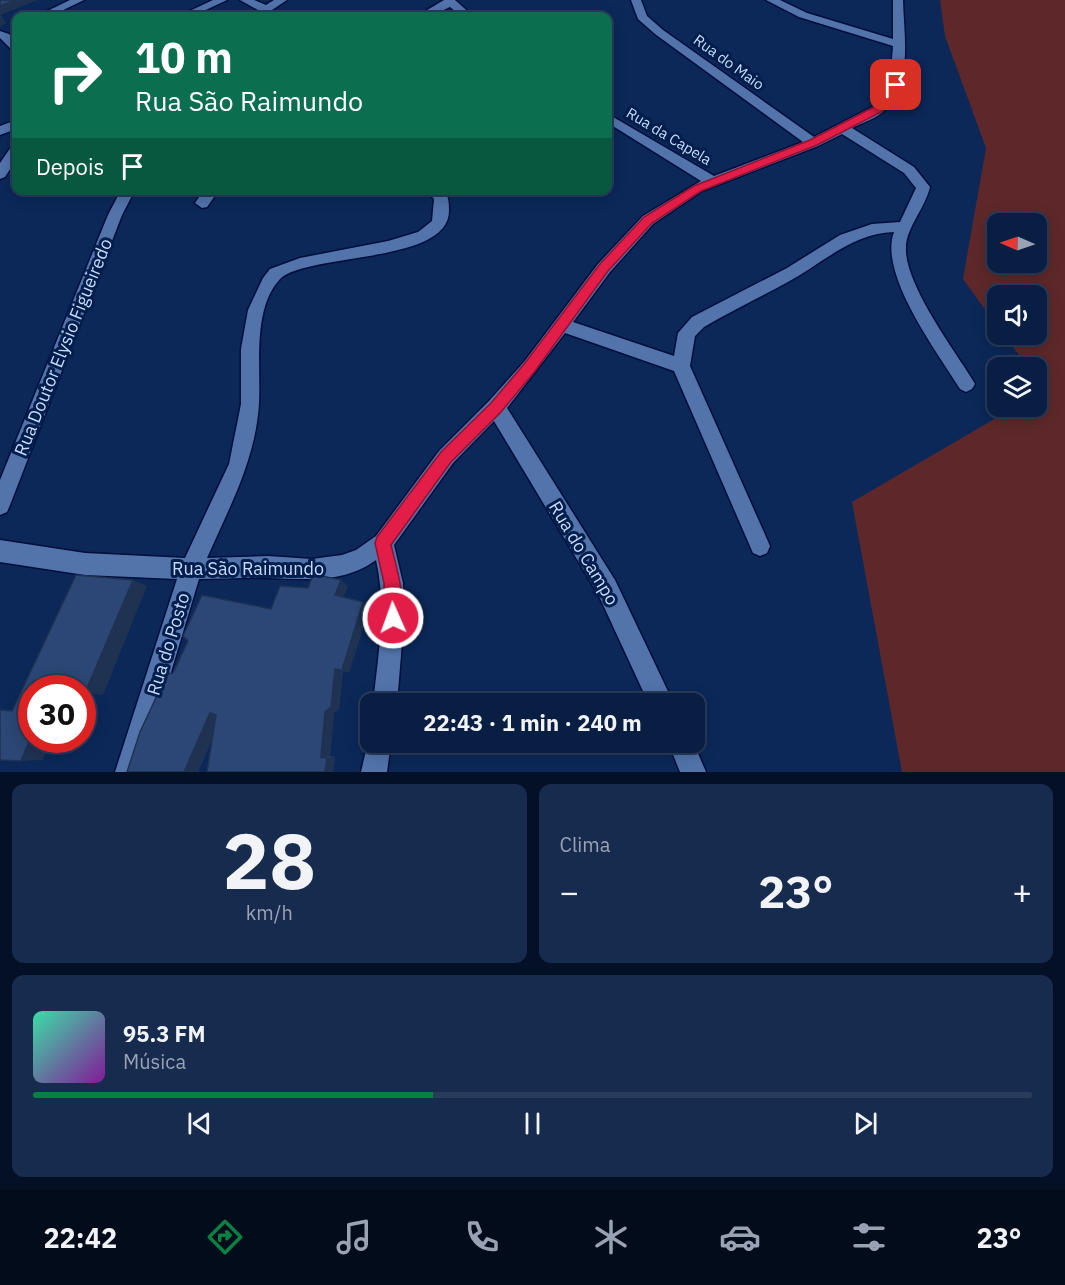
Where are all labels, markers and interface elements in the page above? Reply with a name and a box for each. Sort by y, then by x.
text: 10 m [135,30,233,85]
street label: Rua do Maio [690,30,768,94]
icon: right [36,36,114,114]
pin [870,59,921,110]
icon: arrive [879,68,912,101]
text: Rua São Raimundo [135,83,363,118]
street label: Rua da Capela [623,103,715,169]
icon: arrive [116,150,149,183]
text: Depois [36,152,104,181]
north arrow [987,213,1047,273]
map controls [987,213,1047,417]
street label: Rua Doutor Elysio Figueiredo [9,235,117,459]
button: sound [987,285,1047,345]
button: layers [987,357,1047,417]
street label: Rua do Campo [544,497,624,609]
street label: Rua São Raimundo [172,557,324,580]
position arrow [361,586,425,650]
street label: Rua do Posto [142,590,194,698]
speed limit sign: 30 [18,675,96,753]
text: 22:43 · 1 min · 240 m [423,708,642,737]
text: 28 [222,809,316,910]
text: Clima [560,831,611,858]
text: 23° [758,862,833,920]
text: − [560,870,579,913]
text: + [1012,870,1032,913]
text: km/h [246,899,293,926]
text: 95.3 FM [123,1019,206,1048]
text: Música [123,1048,186,1075]
icon: previous [183,1107,216,1140]
icon: pause [516,1107,549,1140]
icon: next [849,1107,882,1140]
icon: directions [204,1216,246,1258]
icon: music [333,1216,375,1258]
icon: phone [461,1216,503,1258]
icon: climate [590,1216,632,1258]
icon: car [719,1216,761,1258]
icon: filters [848,1216,890,1258]
text: 22:42 [43,1220,117,1255]
text: 23° [976,1220,1022,1255]

